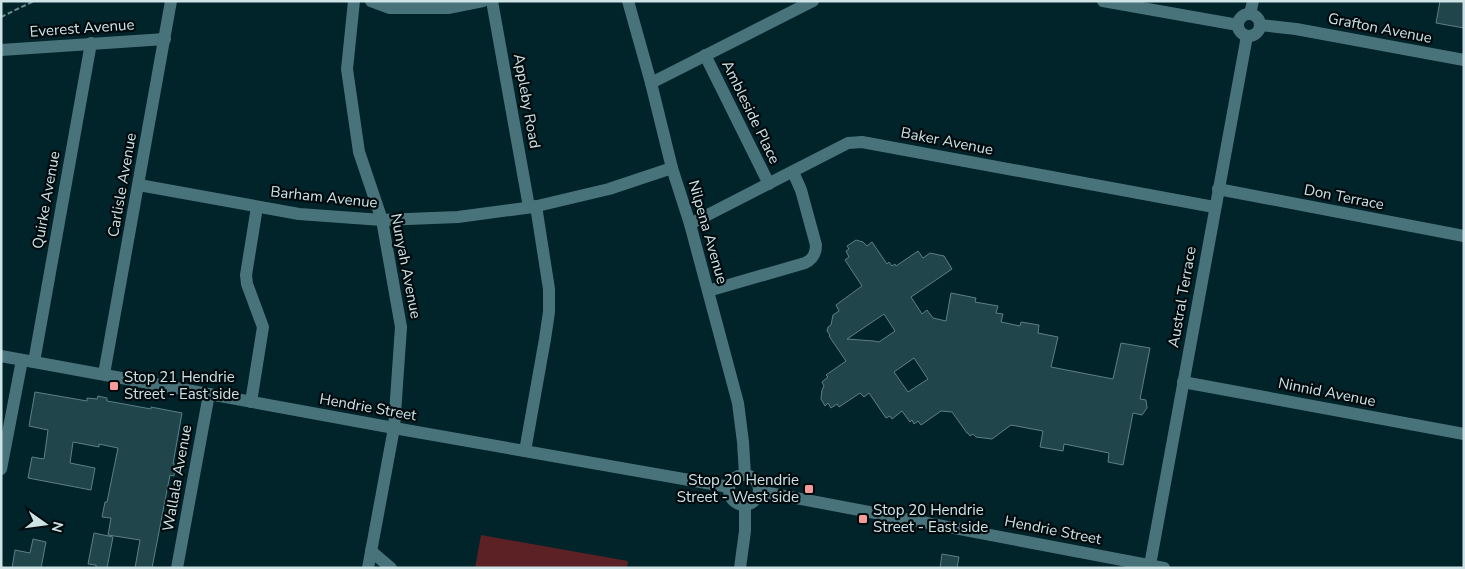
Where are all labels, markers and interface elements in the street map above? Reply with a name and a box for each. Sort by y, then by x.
street label: Grafton Avenue [1326,8,1434,48]
street label: Everest Avenue [29,14,135,42]
street label: Appleby Road [509,52,545,150]
street label: Ambleside Place [717,57,785,167]
street label: Baker Avenue [899,122,995,160]
street label: Carlisle Avenue [103,131,141,239]
street label: Quirke Avenue [28,150,64,250]
street label: Nilpena Avenue [684,178,732,286]
street label: Don Terrace [1302,179,1386,215]
street label: Barham Avenue [269,181,379,213]
street label: Nunyah Avenue [386,212,426,320]
street label: Austral Terrace [1163,245,1201,349]
place label: Stop 21 Hendrie Street - East side [124,367,239,404]
street label: Ninnid Avenue [1277,373,1377,411]
marker: Stop 21 Hendrie Street - East side [108,380,120,392]
street label: Hendrie Street [318,389,419,426]
street label: Wallala Avenue [158,423,196,533]
place label: Stop 20 Hendrie Street - West side [677,470,799,507]
marker: Stop 20 Hendrie Street - West side [803,483,815,495]
north arrow [20,499,70,549]
place label: Stop 20 Hendrie Street - East side [873,500,988,537]
street label: Hendrie Street [1003,511,1104,549]
marker: Stop 20 Hendrie Street - East side [857,513,869,525]
text: N [47,520,68,534]

